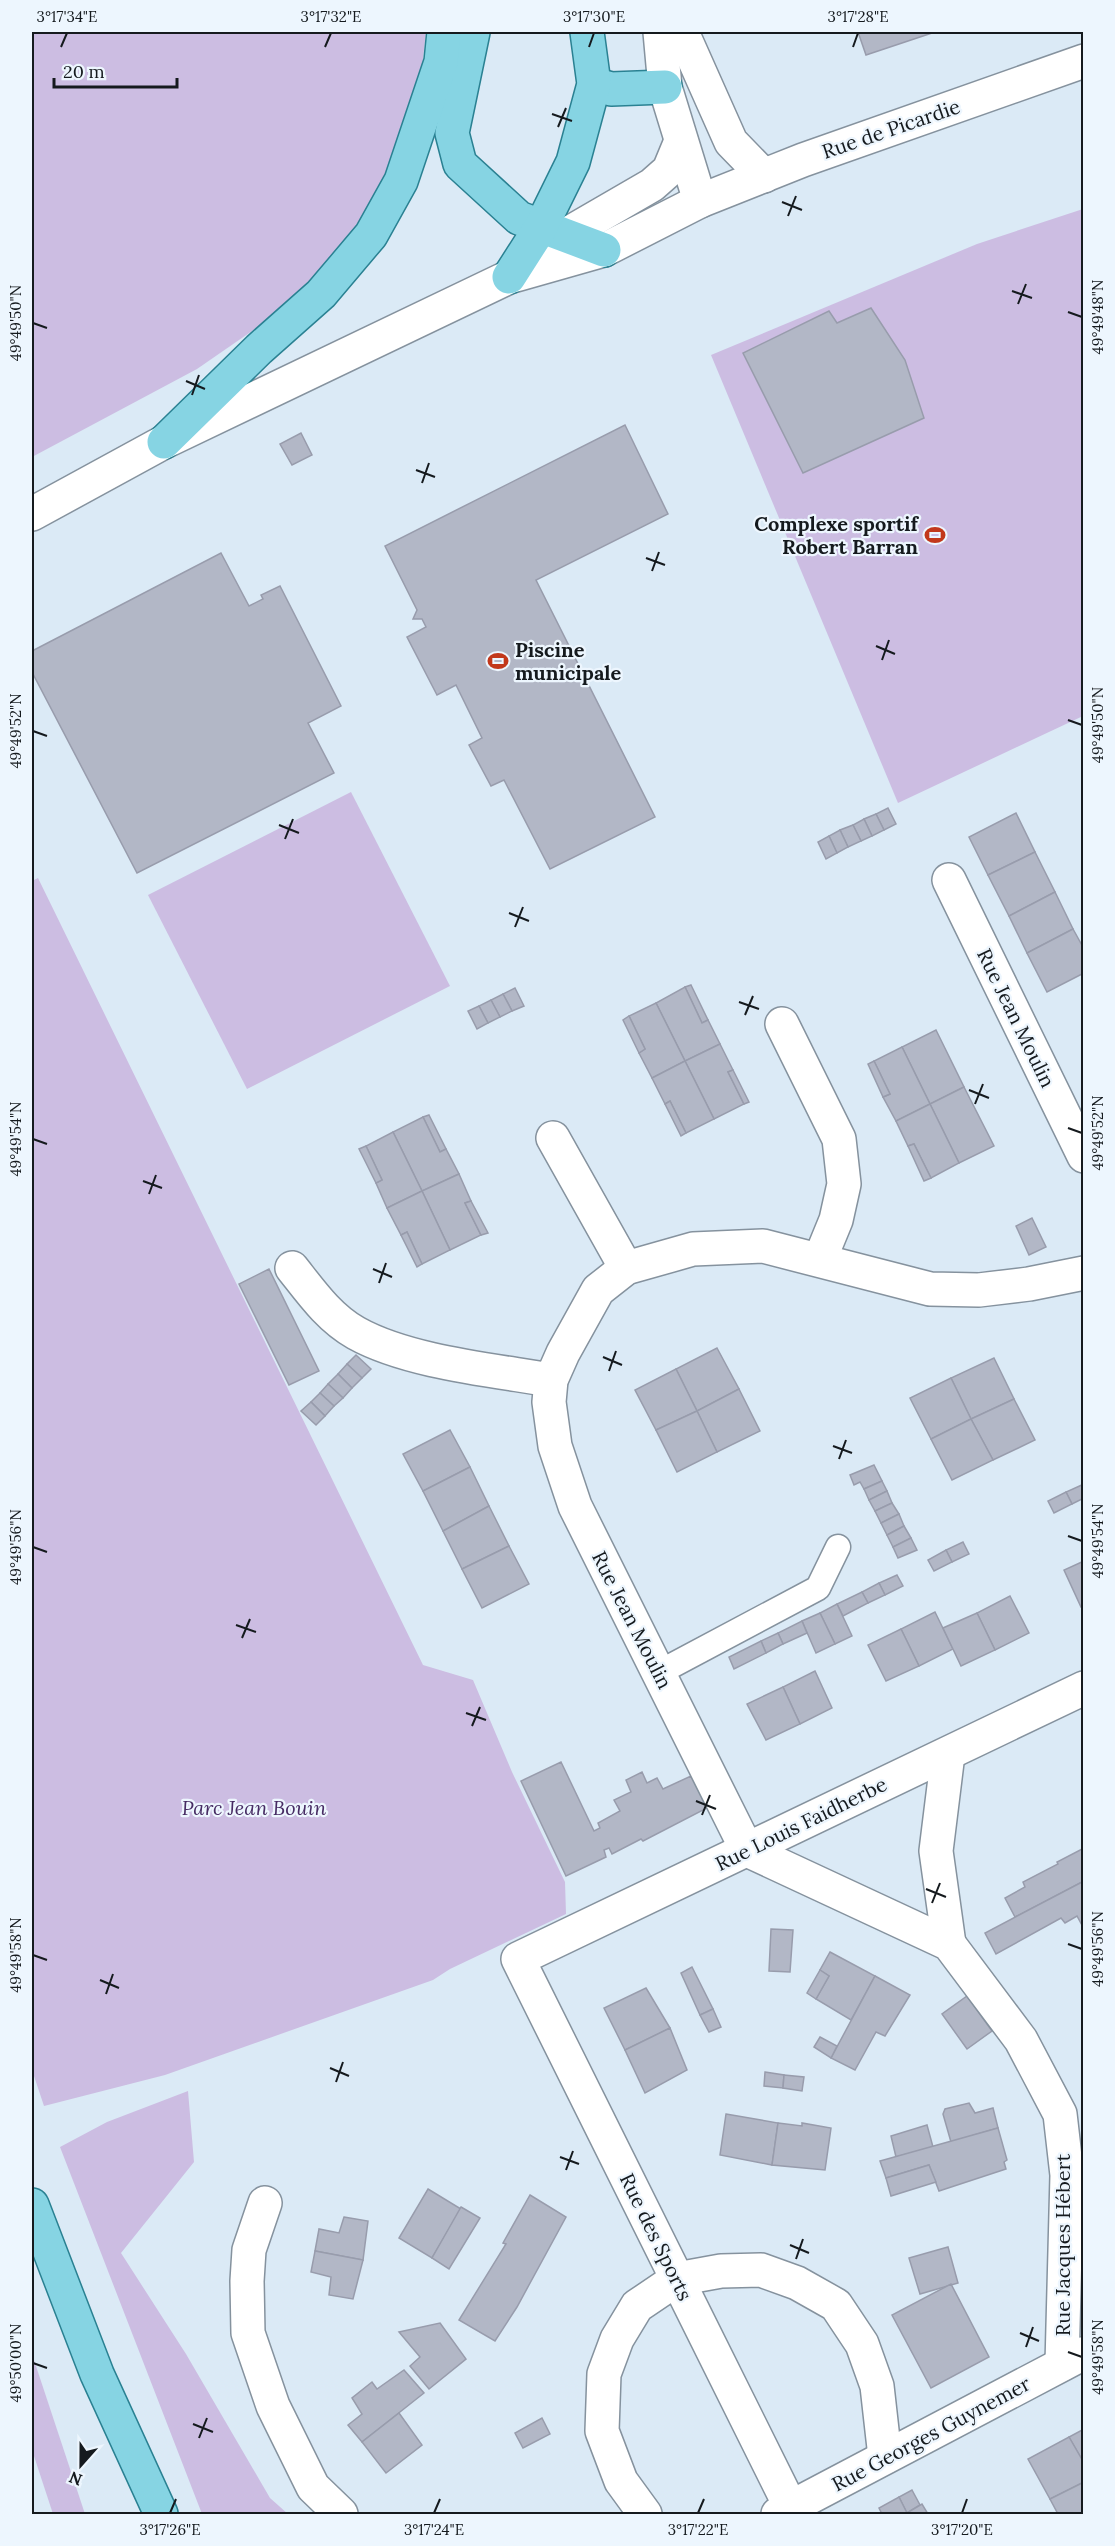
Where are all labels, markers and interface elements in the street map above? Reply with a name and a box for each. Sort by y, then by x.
text: 3°17'34"E [37,7,97,26]
text: 3°17'32"E [301,7,361,26]
text: 3°17'30"E [563,7,625,26]
text: 3°17'28"E [828,7,888,26]
scale bar [54,51,177,89]
text: 20 m [63,60,105,83]
street label: Rue de Picardie [819,93,963,164]
text: 49°49'48"N [1088,280,1107,354]
text: 49°49'50"N [6,285,25,361]
place label: Complexe sportif Robert Barran [754,511,920,559]
sports icon: Complexe sportif Robert Barran [923,523,947,547]
place label: Piscine municipale [515,637,622,685]
sports icon: Piscine municipale [486,649,510,673]
text: 49°49'50"N [1088,687,1107,763]
text: 49°49'52"N [6,693,25,769]
street label: Rue Jean Moulin [972,944,1061,1091]
text: 49°49'52"N [1088,1095,1107,1171]
text: 49°49'54"N [6,1101,25,1177]
text: 49°49'54"N [1088,1503,1107,1579]
text: 49°49'56"N [6,1509,25,1585]
street label: Rue Jean Moulin [587,1547,678,1693]
street label: Rue Louis Faidherbe [711,1771,891,1876]
park label: Parc Jean Bouin [182,1795,327,1820]
text: 49°49'56"N [1088,1911,1107,1987]
text: 49°49'58"N [6,1917,25,1993]
street label: Rue Jacques Hébert [1050,2154,1075,2336]
street label: Rue des Sports [615,2169,698,2305]
text: 49°49'58"N [1088,2319,1107,2395]
text: 49°50'00"N [6,2324,25,2402]
street label: Rue Georges Guynemer [827,2370,1035,2496]
north arrow [51,2435,111,2495]
text: N [66,2467,85,2491]
text: 3°17'26"E [139,2520,201,2539]
text: 3°17'24"E [404,2520,464,2539]
text: 3°17'22"E [668,2520,728,2539]
text: 3°17'20"E [931,2520,993,2539]

